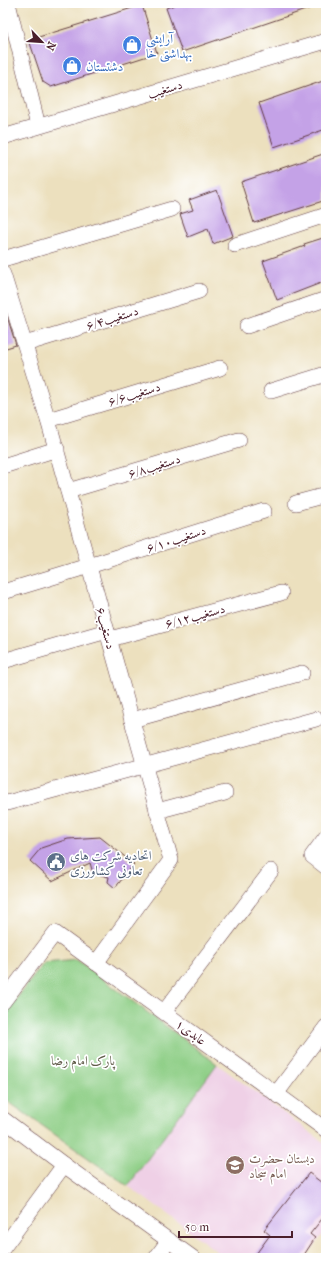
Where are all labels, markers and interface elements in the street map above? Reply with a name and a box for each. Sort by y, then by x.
north arrow [22,22,62,62]
place label: آرایشی بهداشتی خا [146,31,192,63]
shop icon: آرایشی بهداشتی خا [121,34,143,56]
text: N [43,39,58,53]
shop icon: دشتستان [61,55,83,77]
place label: دشتستان [86,59,123,74]
street label: دستغیب [146,77,185,103]
street label: دستغیب۶/۴ [84,303,141,335]
street label: دستغیب۶/۶ [106,379,163,411]
street label: دستغیب۶/۸ [126,451,183,483]
street label: دستغیب۶/۱۰ [144,522,208,558]
street label: دستغیب۶/۱۲ [163,601,227,633]
street label: دستغیب۶ [91,605,119,651]
place label: اتحادیه شرکت های تعاونی کشاورزی [70,848,152,879]
public building icon: اتحادیه شرکت های تعاونی کشاورزی [45,851,67,873]
street label: ۱عابدی [172,1016,209,1049]
park label: پارک امام رضا [51,1053,115,1072]
place label: دبستان حضرت امام سجاد [249,1151,315,1185]
school or university icon: دبستان حضرت امام سجاد [224,1154,246,1176]
scale bar [179,1213,292,1239]
text: 50 m [185,1220,209,1234]

